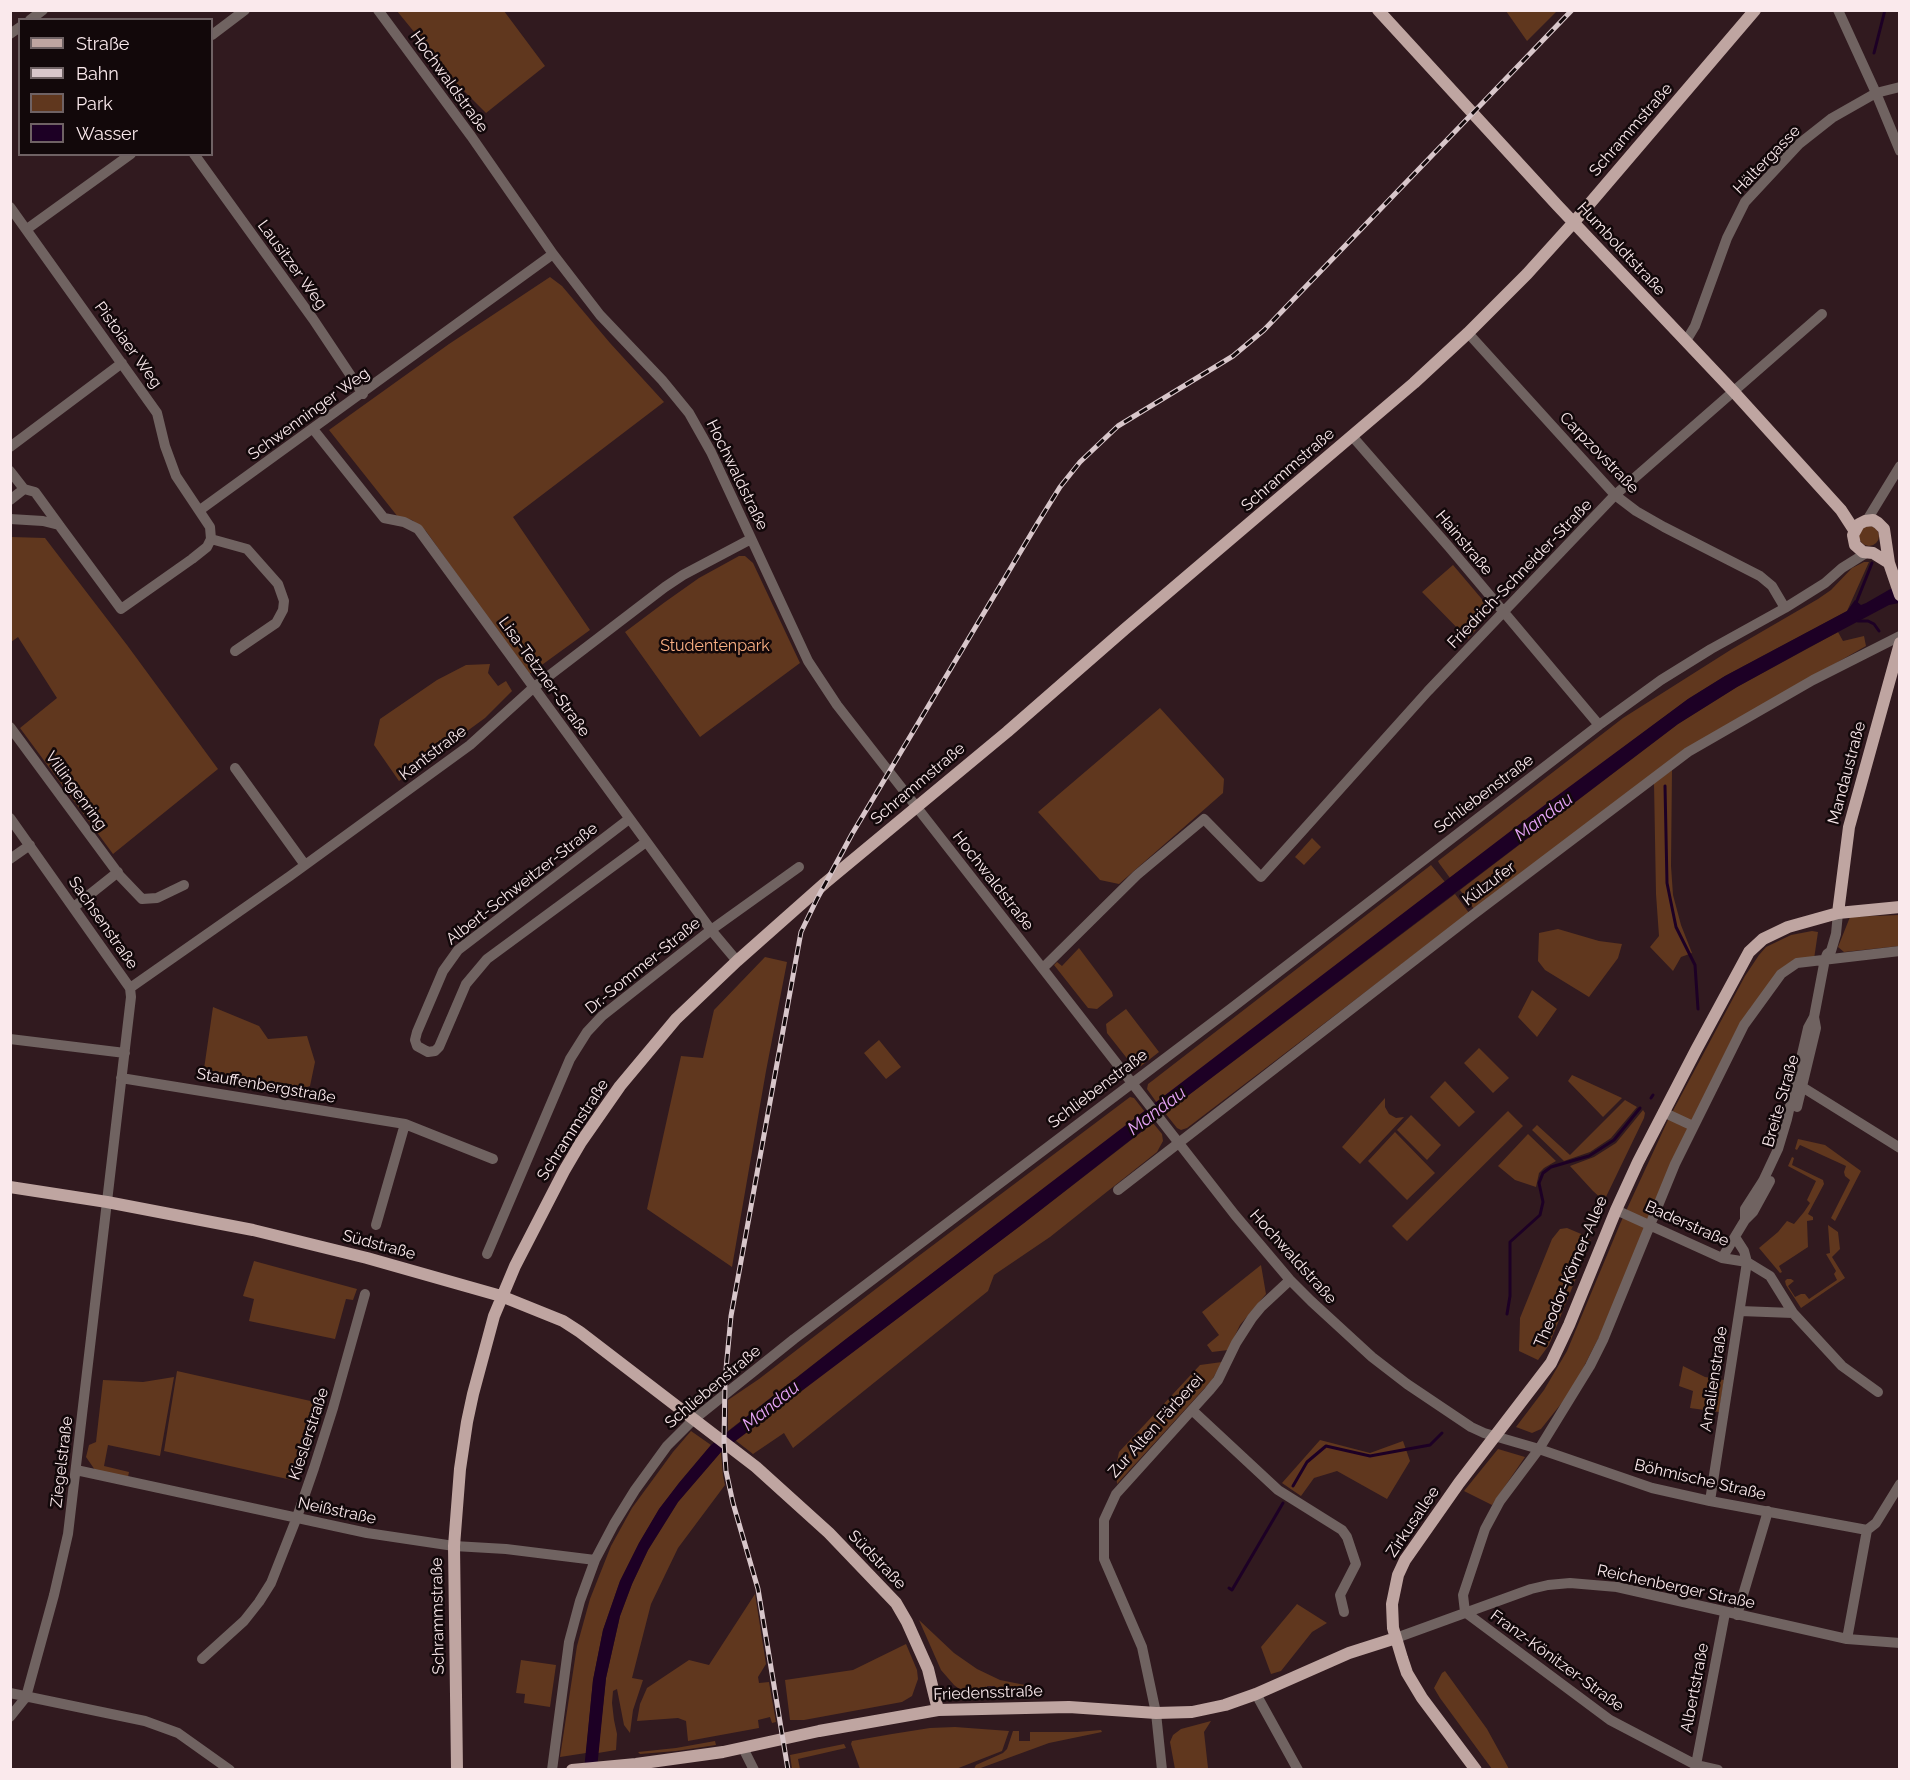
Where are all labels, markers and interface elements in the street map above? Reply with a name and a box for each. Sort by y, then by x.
legend [18,18,213,156]
street label: Hochwaldstraße [406,28,492,136]
text: Straße [76,33,129,54]
text: Bahn [76,63,119,84]
street label: Schrammstraße [1585,80,1677,180]
text: Park [76,93,113,114]
street label: Hältergasse [1729,122,1805,198]
text: Wasser [76,123,138,144]
street label: Humboldtstraße [1573,198,1669,300]
street label: Lausitzer Weg [253,217,331,313]
street label: Pistoiaer Weg [90,298,166,392]
street label: Schwenninger Weg [245,364,373,464]
street label: Carpzovstraße [1555,408,1643,498]
street label: Hochwaldstraße [702,417,772,533]
street label: Schrammstraße [1238,424,1338,516]
street label: Friedrich-Schneider-Straße [1444,495,1596,653]
street label: Hainstraße [1431,507,1497,579]
street label: Lisa-Tetzner-Straße [494,613,594,741]
park label: Studentenpark [660,636,770,656]
street label: Mandaustraße [1824,719,1870,827]
street label: Kantstraße [396,721,470,785]
street label: Schrammstraße [867,739,969,829]
street label: Villingenring [41,748,111,834]
street label: Schliebenstraße [1431,750,1537,838]
water label: Mandau [1511,788,1577,846]
street label: Albert-Schweitzer-Straße [442,819,602,949]
street label: Hochwaldstraße [948,828,1038,934]
street label: Külzufer [1459,858,1519,910]
street label: Sachsenstraße [64,873,142,973]
street label: Dr.-Sommer-Straße [582,914,704,1018]
street label: Schliebenstraße [1045,1045,1151,1133]
street label: Breite Straße [1759,1053,1803,1149]
street label: Stauffenbergstraße [195,1064,337,1108]
street label: Schrammstraße [533,1076,613,1184]
water label: Mandau [1124,1082,1190,1140]
street label: Theodor-Körner-Allee [1530,1193,1612,1351]
street label: Baderstraße [1642,1197,1732,1251]
street label: Hochwaldstraße [1246,1206,1340,1308]
street label: Südstraße [340,1226,418,1264]
street label: Amalienstraße [1696,1325,1732,1433]
street label: Schliebenstraße [661,1341,765,1433]
street label: Zur Alten Färberei [1105,1370,1207,1482]
water label: Mandau [738,1376,804,1436]
street label: Kieslerstraße [285,1385,333,1483]
street label: Ziegelstraße [47,1415,77,1509]
street label: Böhmische Straße [1632,1456,1768,1504]
street label: Zirkusallee [1382,1483,1444,1561]
street label: Neißstraße [296,1493,378,1529]
street label: Südstraße [844,1526,910,1594]
street label: Schrammstraße [427,1557,449,1675]
street label: Reichenberger Straße [1595,1561,1757,1613]
street label: Franz-Könitzer-Straße [1486,1606,1628,1716]
street label: Albertstraße [1677,1642,1713,1734]
street label: Friedensstraße [933,1681,1043,1705]

